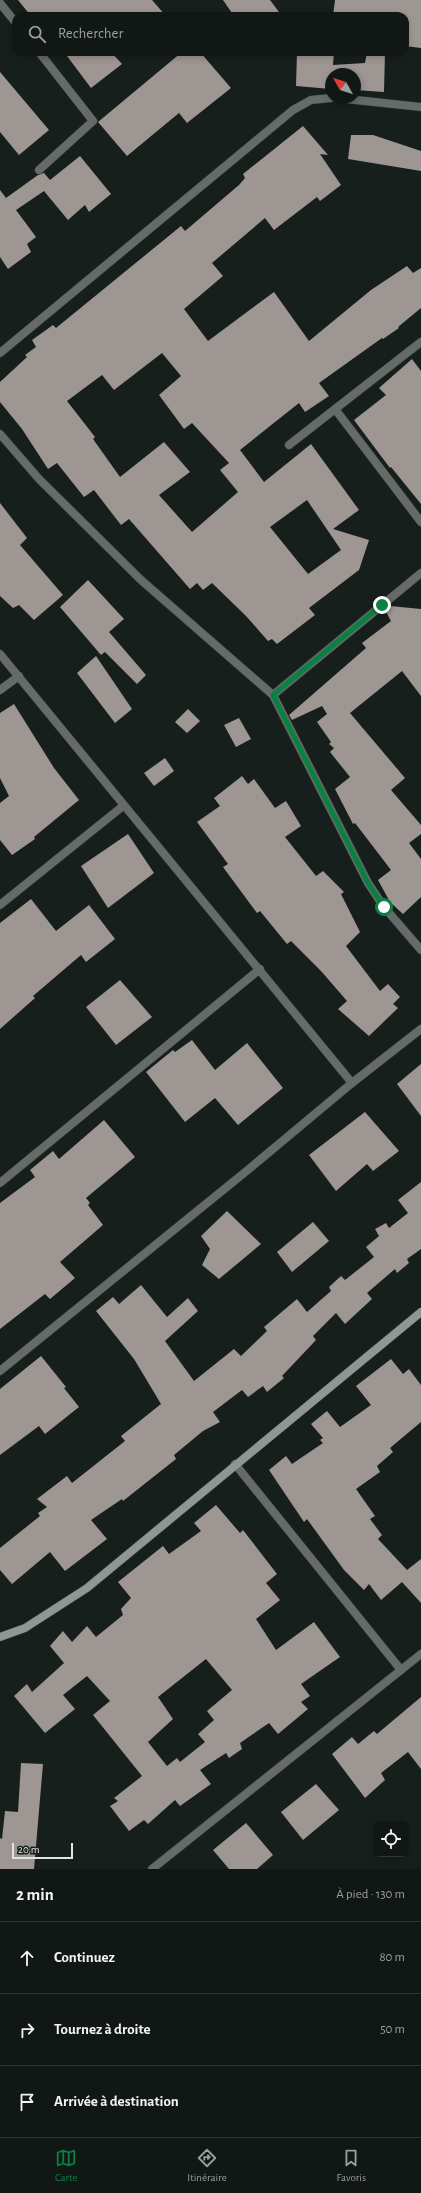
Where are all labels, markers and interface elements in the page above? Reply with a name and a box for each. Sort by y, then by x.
search box [12,12,409,56]
icon: search [26,23,48,45]
text: Rechercher [58,26,123,41]
north arrow [325,68,361,104]
route end [373,596,391,614]
route start [375,898,393,916]
map controls [373,1821,409,1857]
button: locate [373,1821,409,1857]
scale bar [12,1841,73,1860]
text: 20 m [18,1844,39,1855]
text: 2 min [16,1886,54,1903]
text: À pied · 130 m [336,1888,405,1901]
icon: ahead [16,1947,38,1969]
text: Continuez [54,1950,115,1965]
text: 80 m [379,1951,405,1964]
icon: right [16,2019,38,2041]
text: Tournez à droite [54,2022,151,2037]
text: 50 m [380,2023,405,2036]
icon: arrive [16,2091,38,2113]
text: Arrivée à destination [54,2094,179,2109]
tab: Carte [55,2147,78,2184]
tab: Itinéraire [187,2147,227,2184]
tab: Favoris [337,2147,366,2184]

